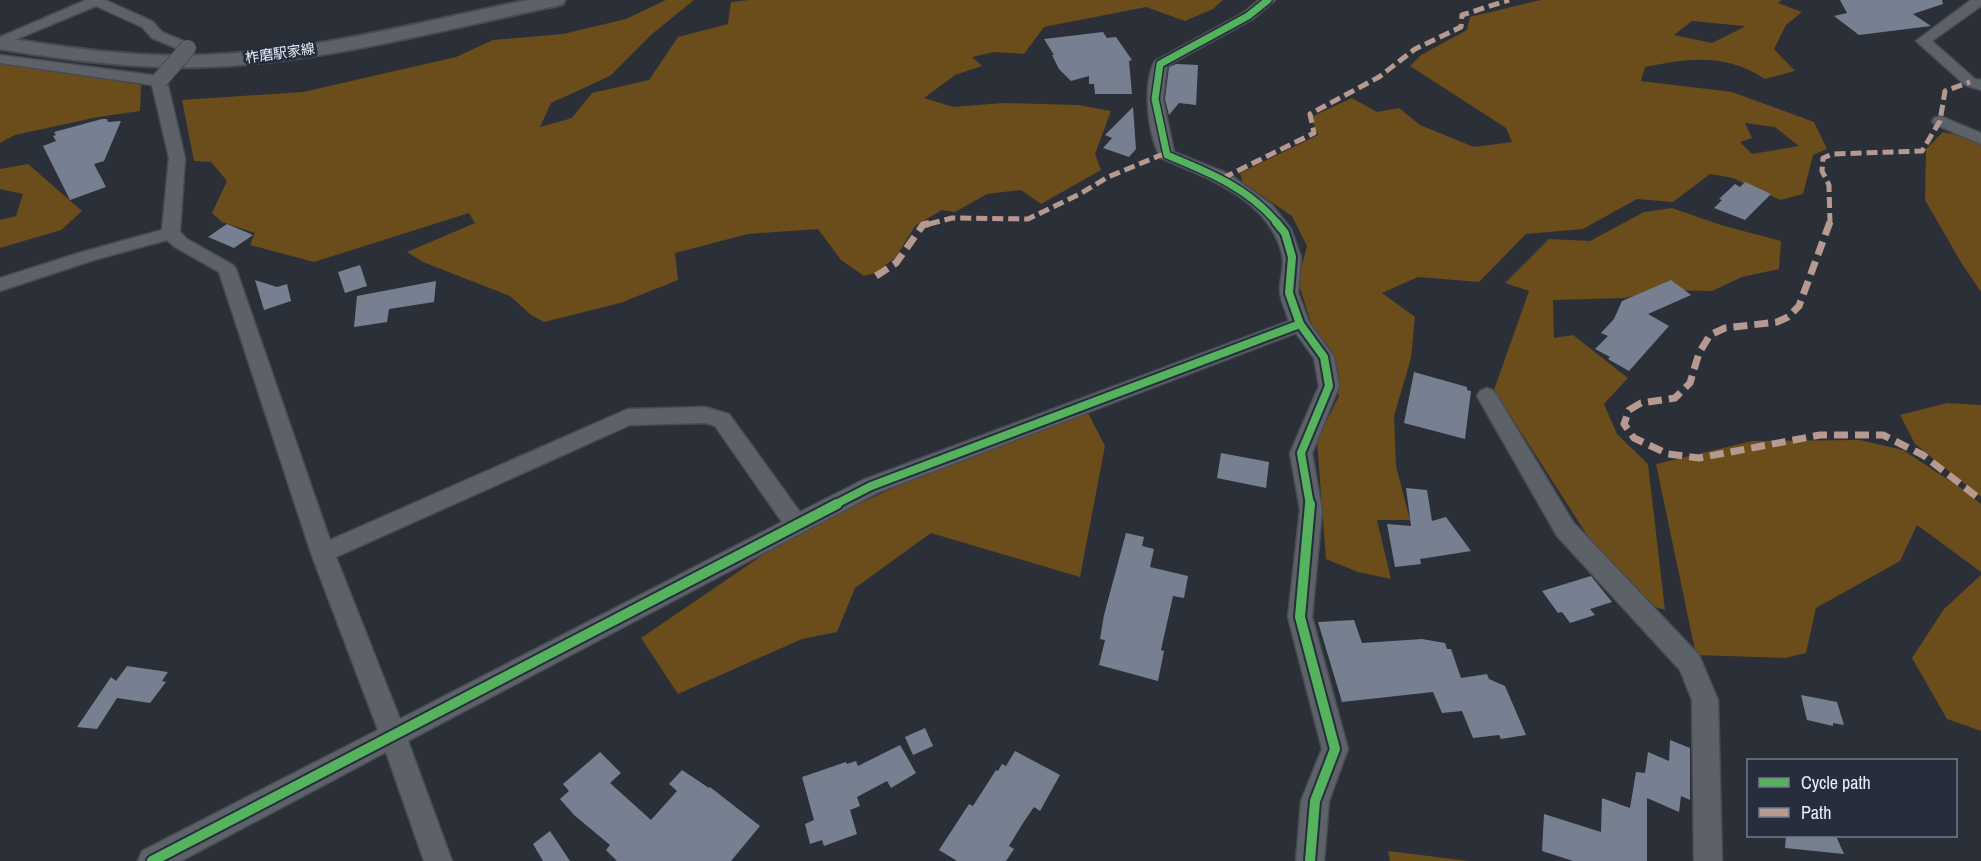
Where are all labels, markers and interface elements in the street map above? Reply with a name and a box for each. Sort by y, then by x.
street label: 柞磨駅家線 [244,39,316,67]
legend [1747,759,1957,837]
text: Cycle path [1801,770,1871,795]
text: Path [1801,800,1831,825]

